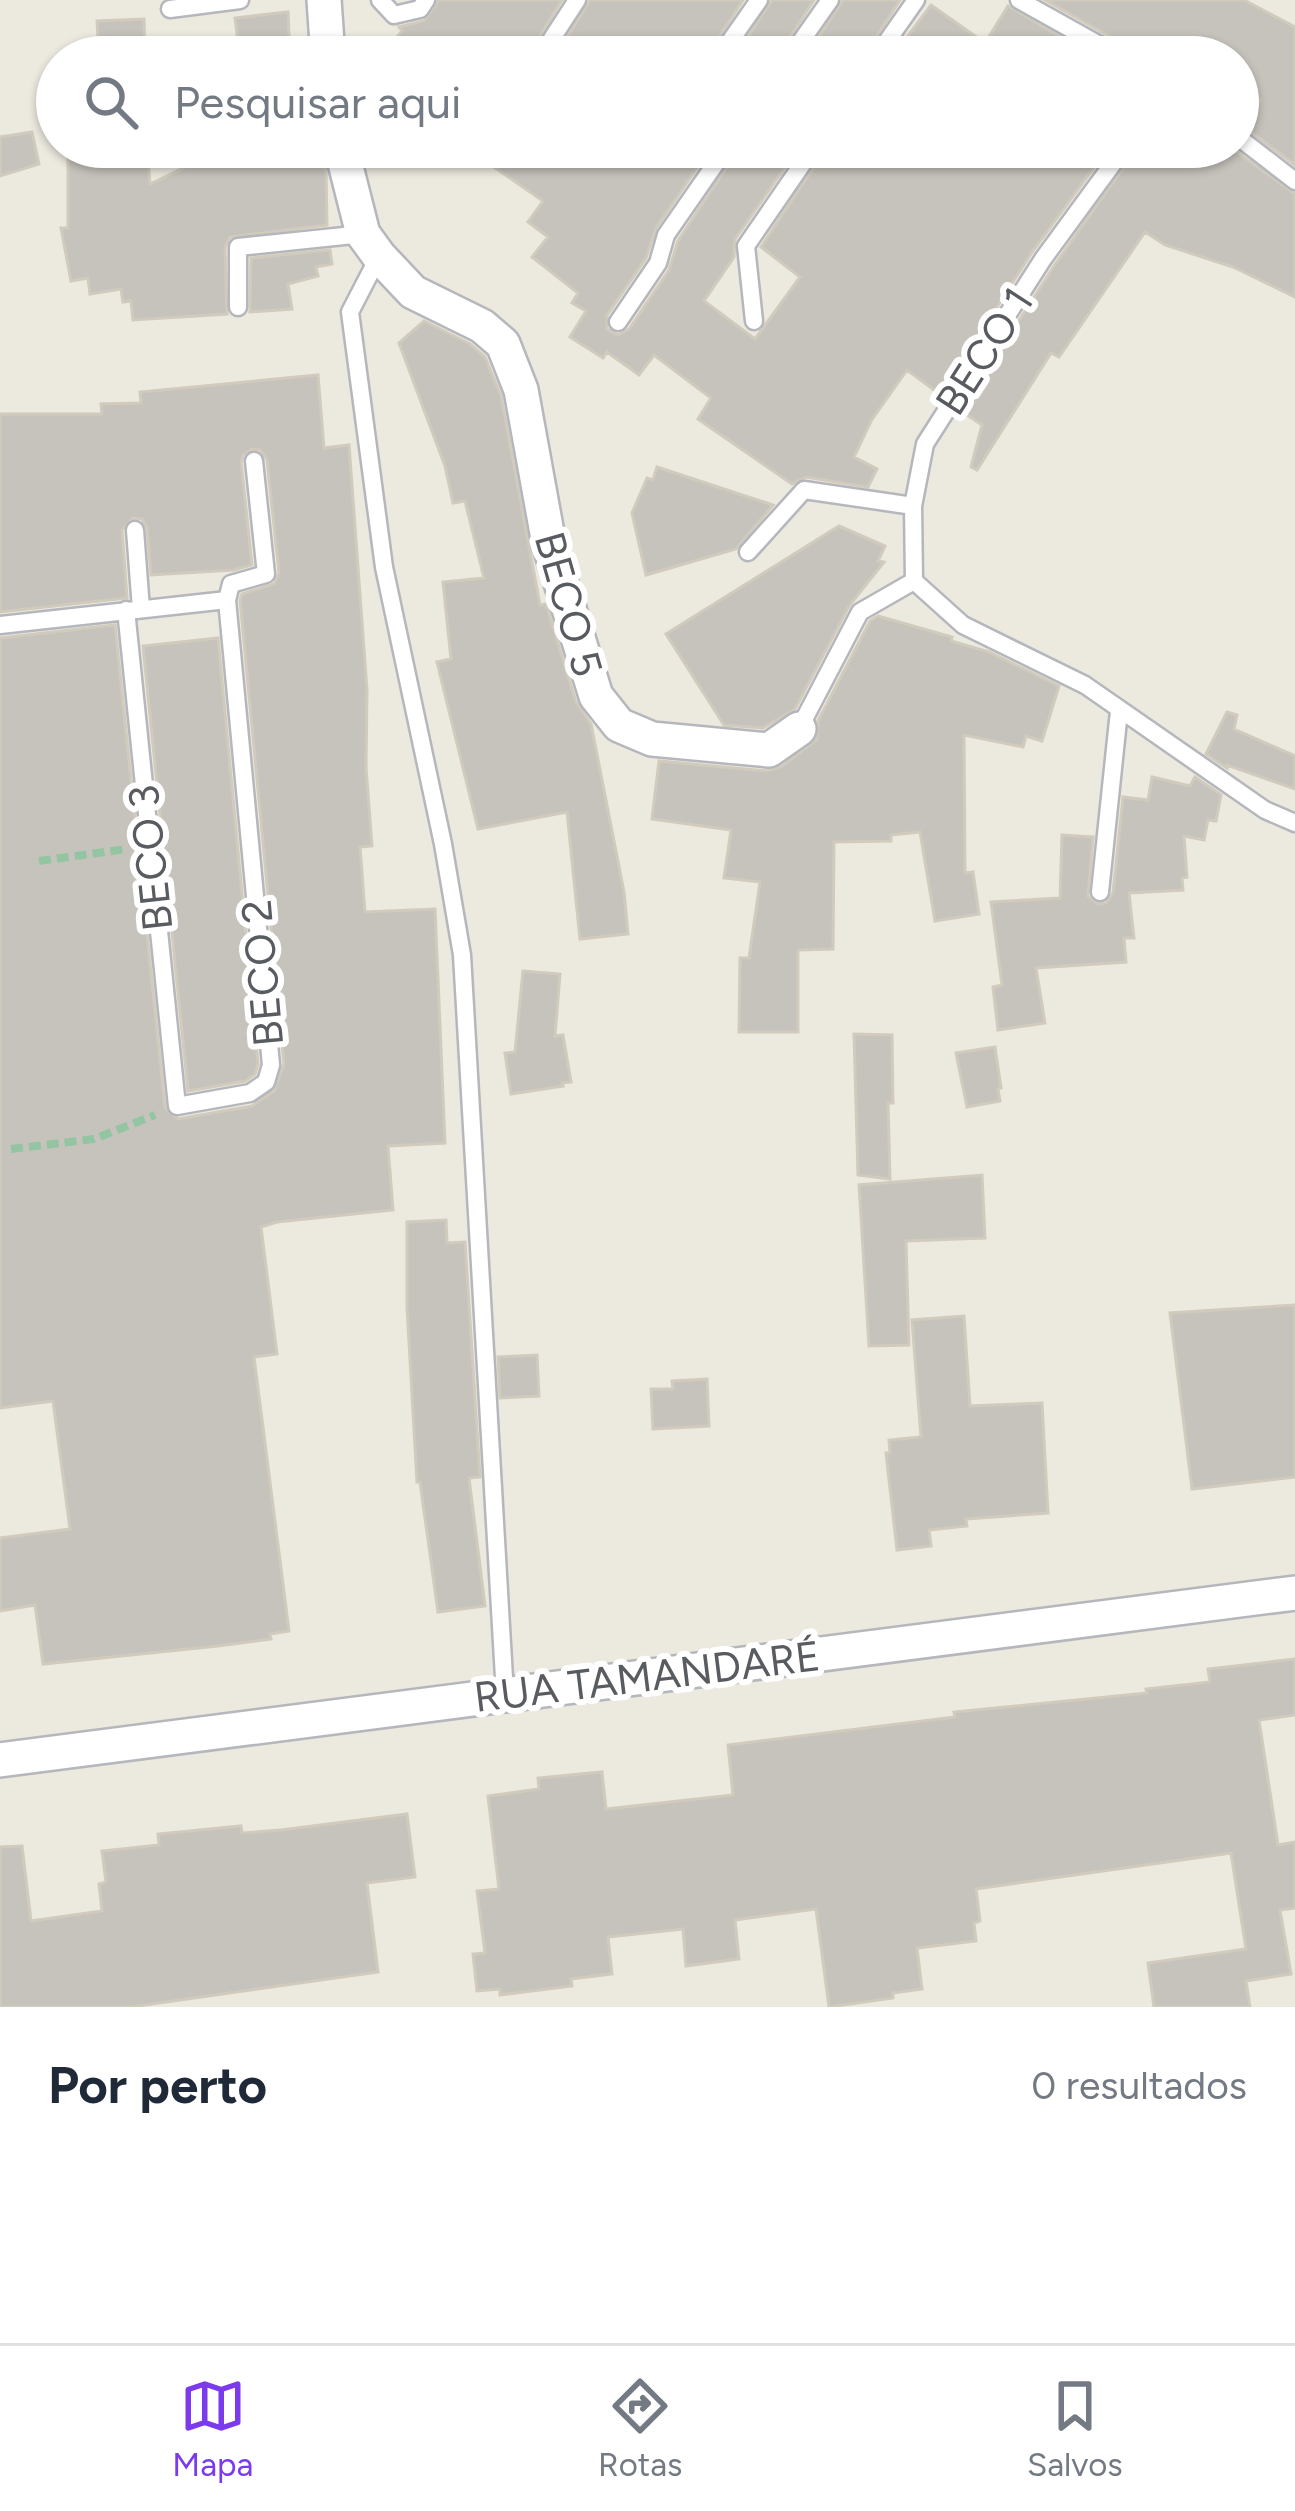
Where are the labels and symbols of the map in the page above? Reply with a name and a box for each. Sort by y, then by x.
street label: BECO 1 [925,278,1044,424]
street label: BECO 5 [524,526,613,682]
street label: BECO 3 [117,782,184,934]
street label: BECO 2 [231,897,294,1049]
street label: RUA TAMANDARÉ [471,1630,823,1723]

